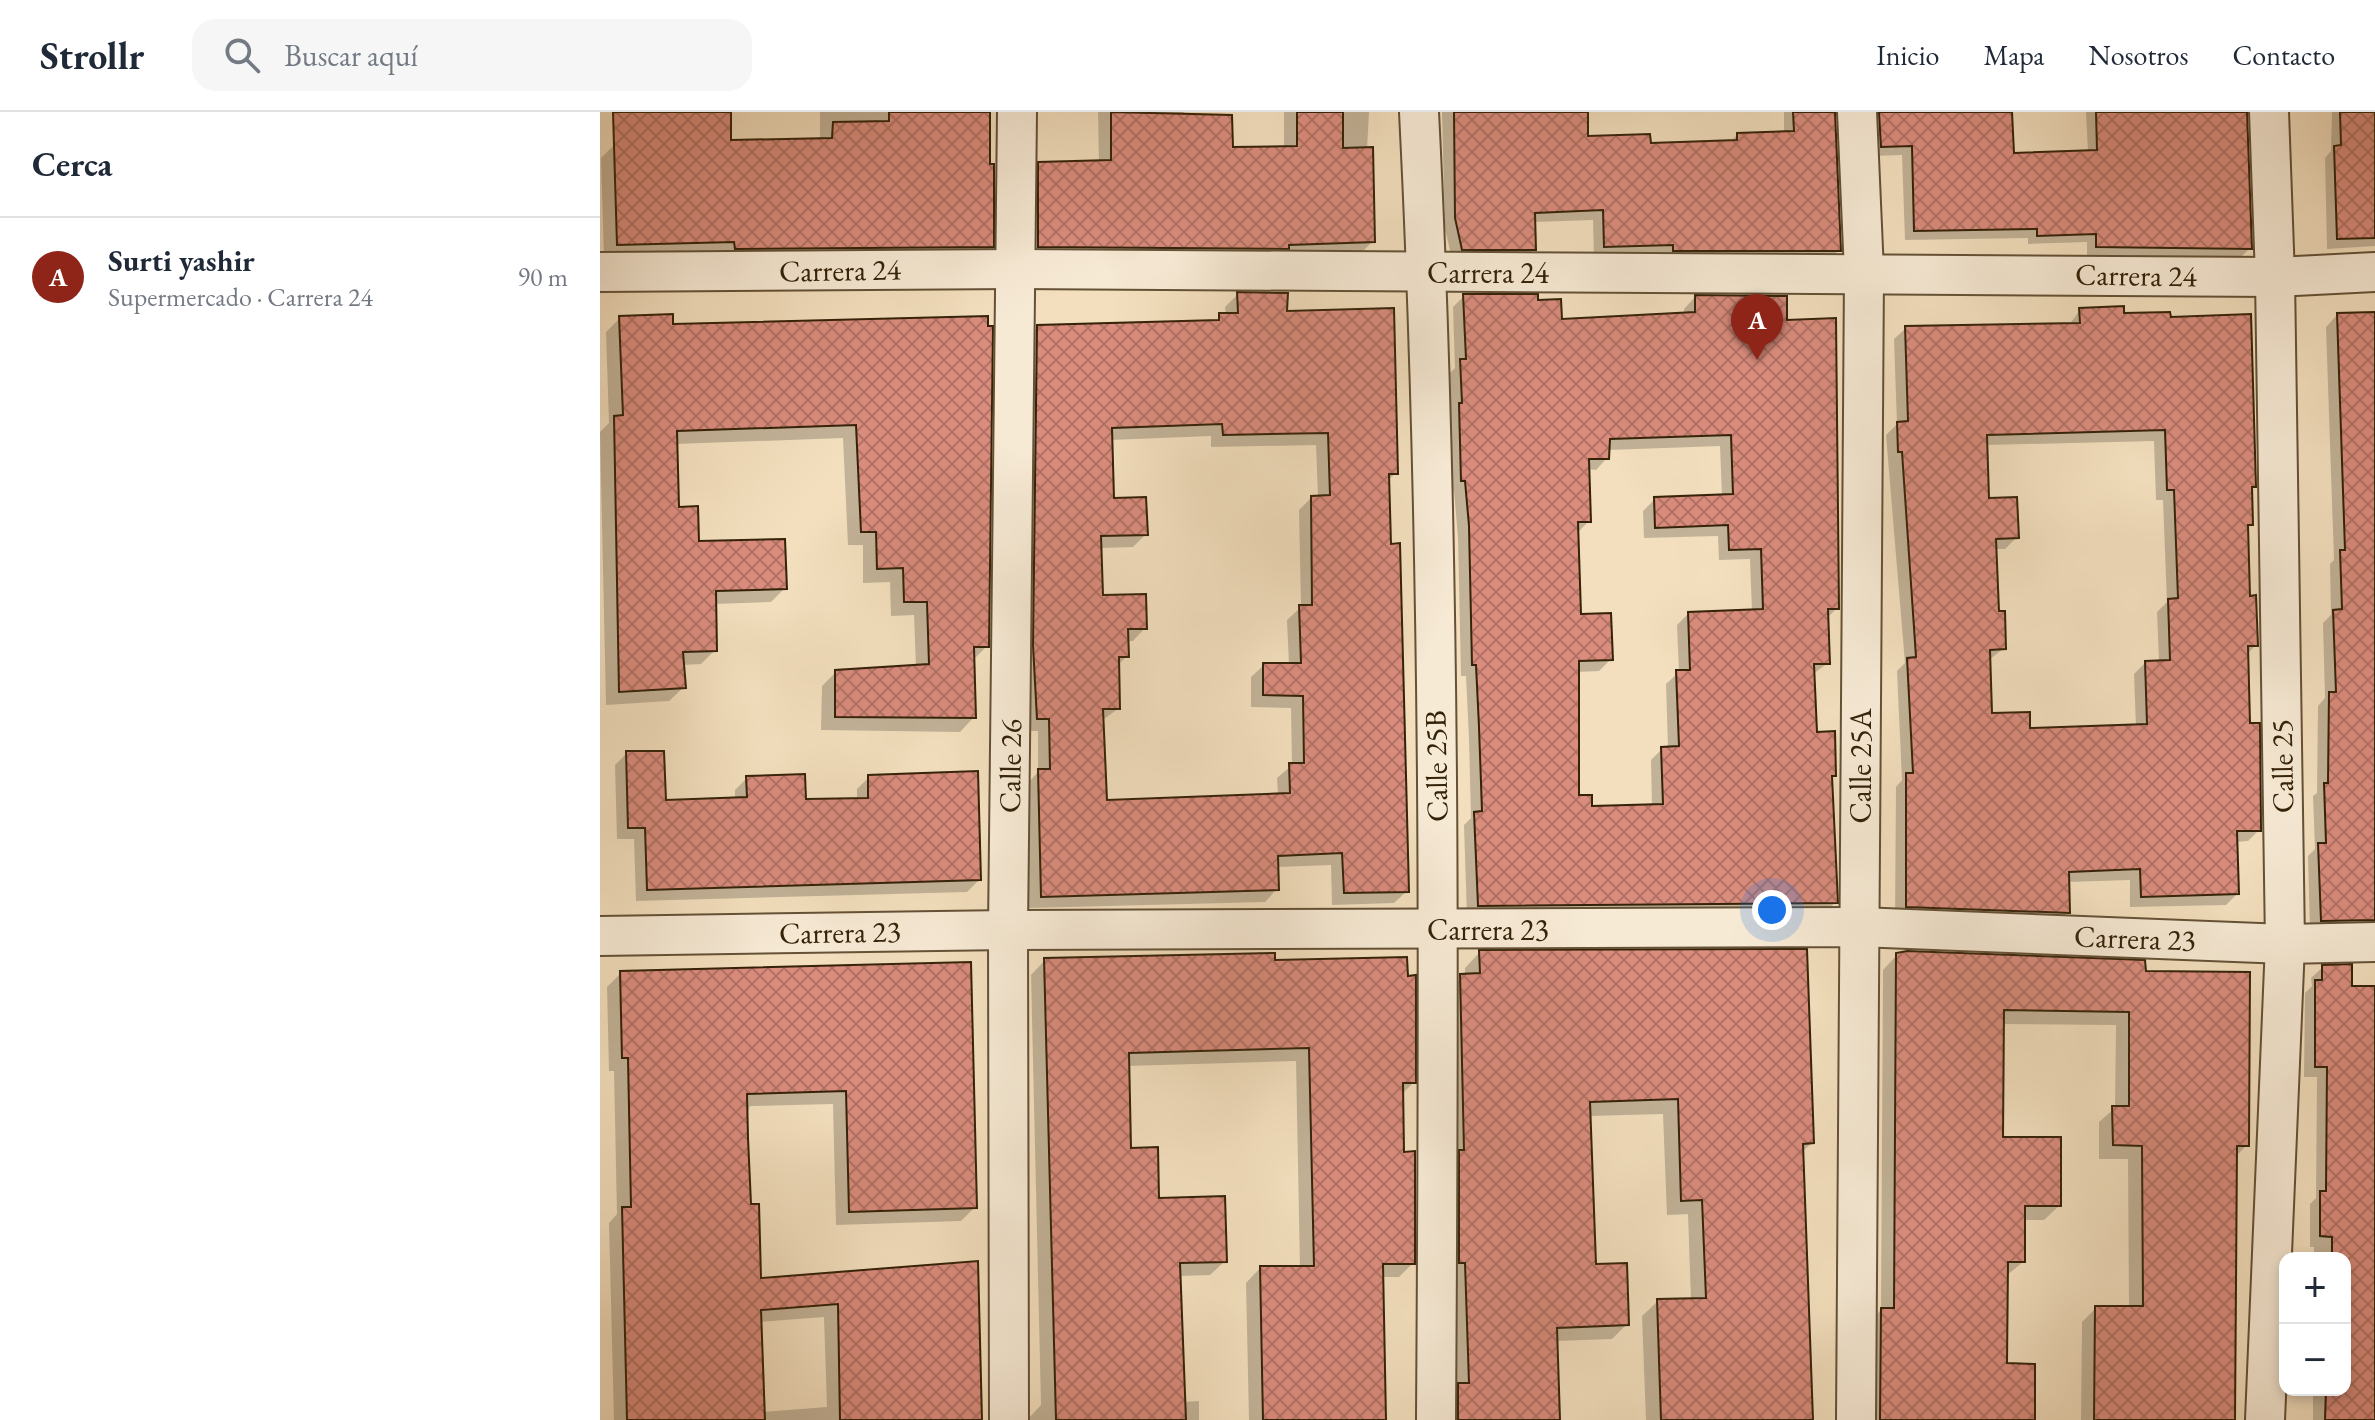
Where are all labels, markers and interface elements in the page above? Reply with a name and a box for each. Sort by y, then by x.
search box [192,19,752,91]
text: Strollr [40,31,144,80]
icon: search [220,33,264,77]
text: Buscar aquí [284,36,418,75]
text: Inicio [1876,37,1939,73]
text: Mapa [1983,37,2044,73]
text: Nosotros [2088,37,2188,73]
text: Contacto [2232,37,2335,73]
text: Cerca [32,142,112,186]
text: Surti yashir [108,241,255,280]
street label: Carrera 24 [779,249,902,291]
street label: Carrera 24 [1427,253,1549,292]
street label: Carrera 24 [2075,254,2198,296]
text: A [49,260,67,294]
text: 90 m [518,260,568,294]
text: Supermercado · Carrera 24 [108,280,373,314]
pin: A [1731,294,1783,360]
street label: Calle 25A [1841,708,1880,823]
street label: Calle 25B [1416,710,1456,822]
street label: Calle 26 [990,719,1030,813]
street label: Calle 25 [2262,719,2302,813]
your location [1752,890,1792,930]
street label: Carrera 23 [1427,910,1549,949]
street label: Carrera 23 [779,911,901,953]
street label: Carrera 23 [2073,916,2197,960]
map controls [2279,1252,2351,1396]
button: + [2279,1252,2351,1324]
button: − [2279,1324,2351,1396]

